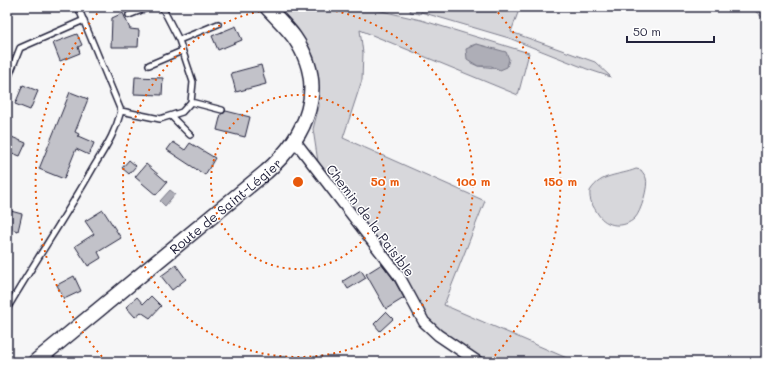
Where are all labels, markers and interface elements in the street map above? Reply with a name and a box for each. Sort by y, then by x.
scale bar [627,18,714,44]
text: 50 m [633,23,661,39]
street label: Route de Saint-Légier [165,154,285,257]
street label: Chemin de la Paisible [323,160,419,280]
text: 50 m [371,173,399,189]
text: 100 m [456,173,490,189]
text: 150 m [543,173,577,189]
centre of rings [291,175,305,189]

